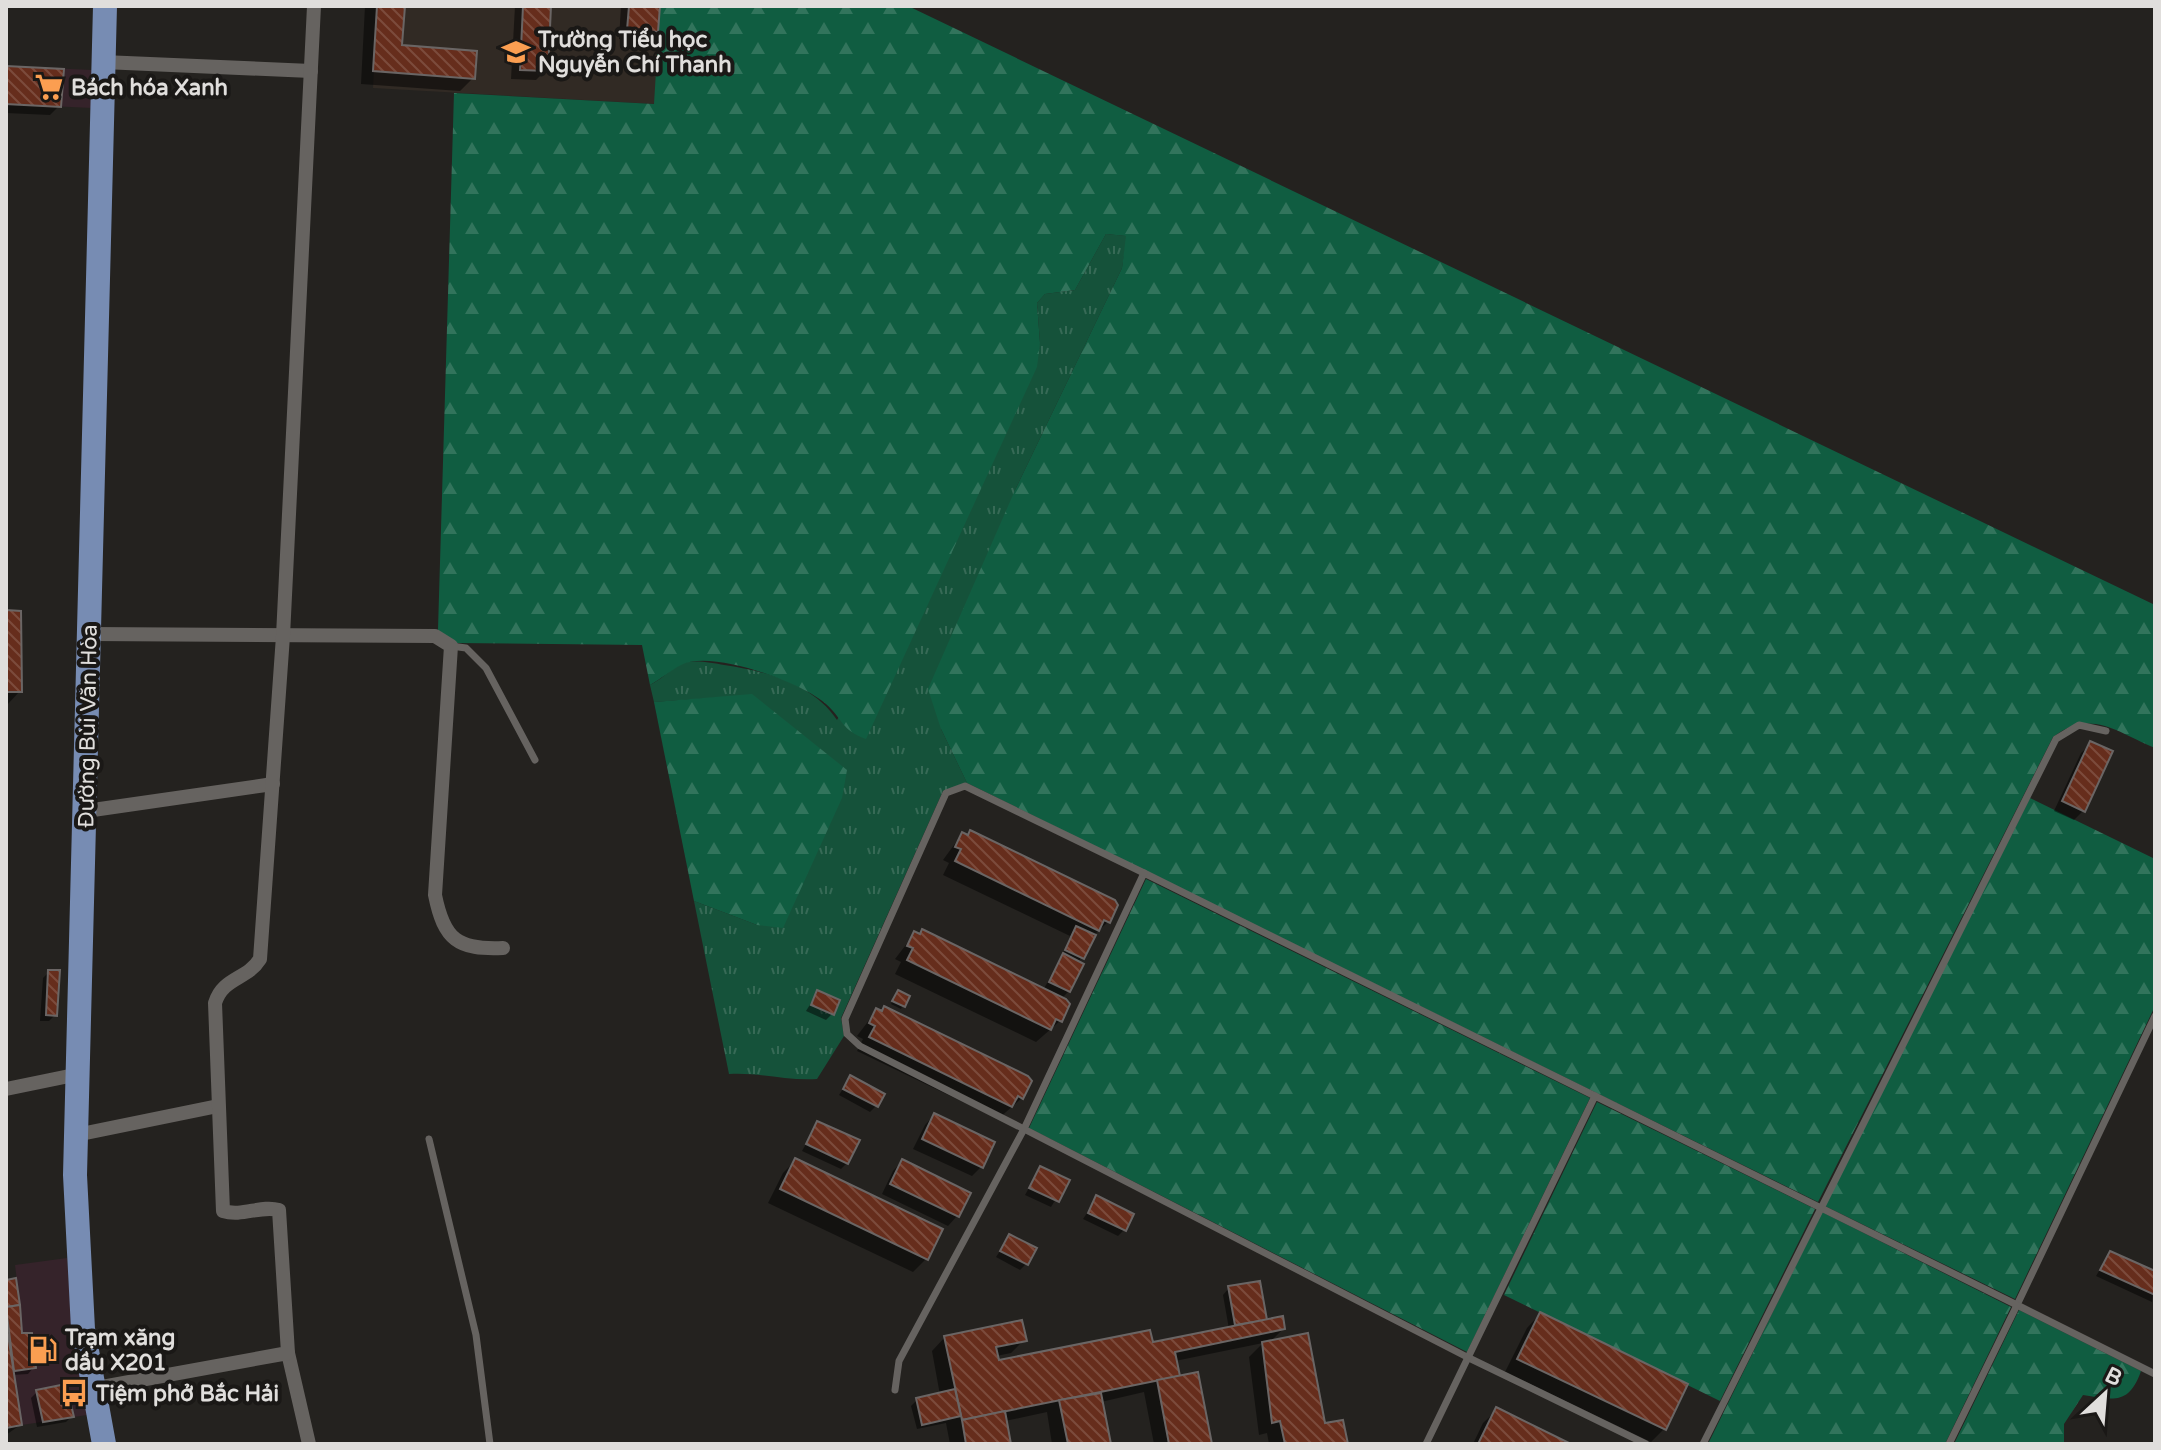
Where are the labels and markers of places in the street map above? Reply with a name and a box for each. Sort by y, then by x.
place label: Trường Tiểu học Nguyễn Chí Thanh [537,27,732,78]
school or university icon: Trường Tiểu học Nguyễn Chí Thanh [501,37,531,67]
supermarket icon: Bách hóa Xanh [34,72,64,102]
place label: Bách hóa Xanh [71,75,228,101]
place label: Trạm xăng dầu X201 [64,1325,175,1376]
fuel station icon: Trạm xăng dầu X201 [28,1335,58,1365]
bus stop icon: Tiệm phở Bắc Hải [59,1378,89,1408]
place label: Tiệm phở Bắc Hải [95,1381,279,1407]

